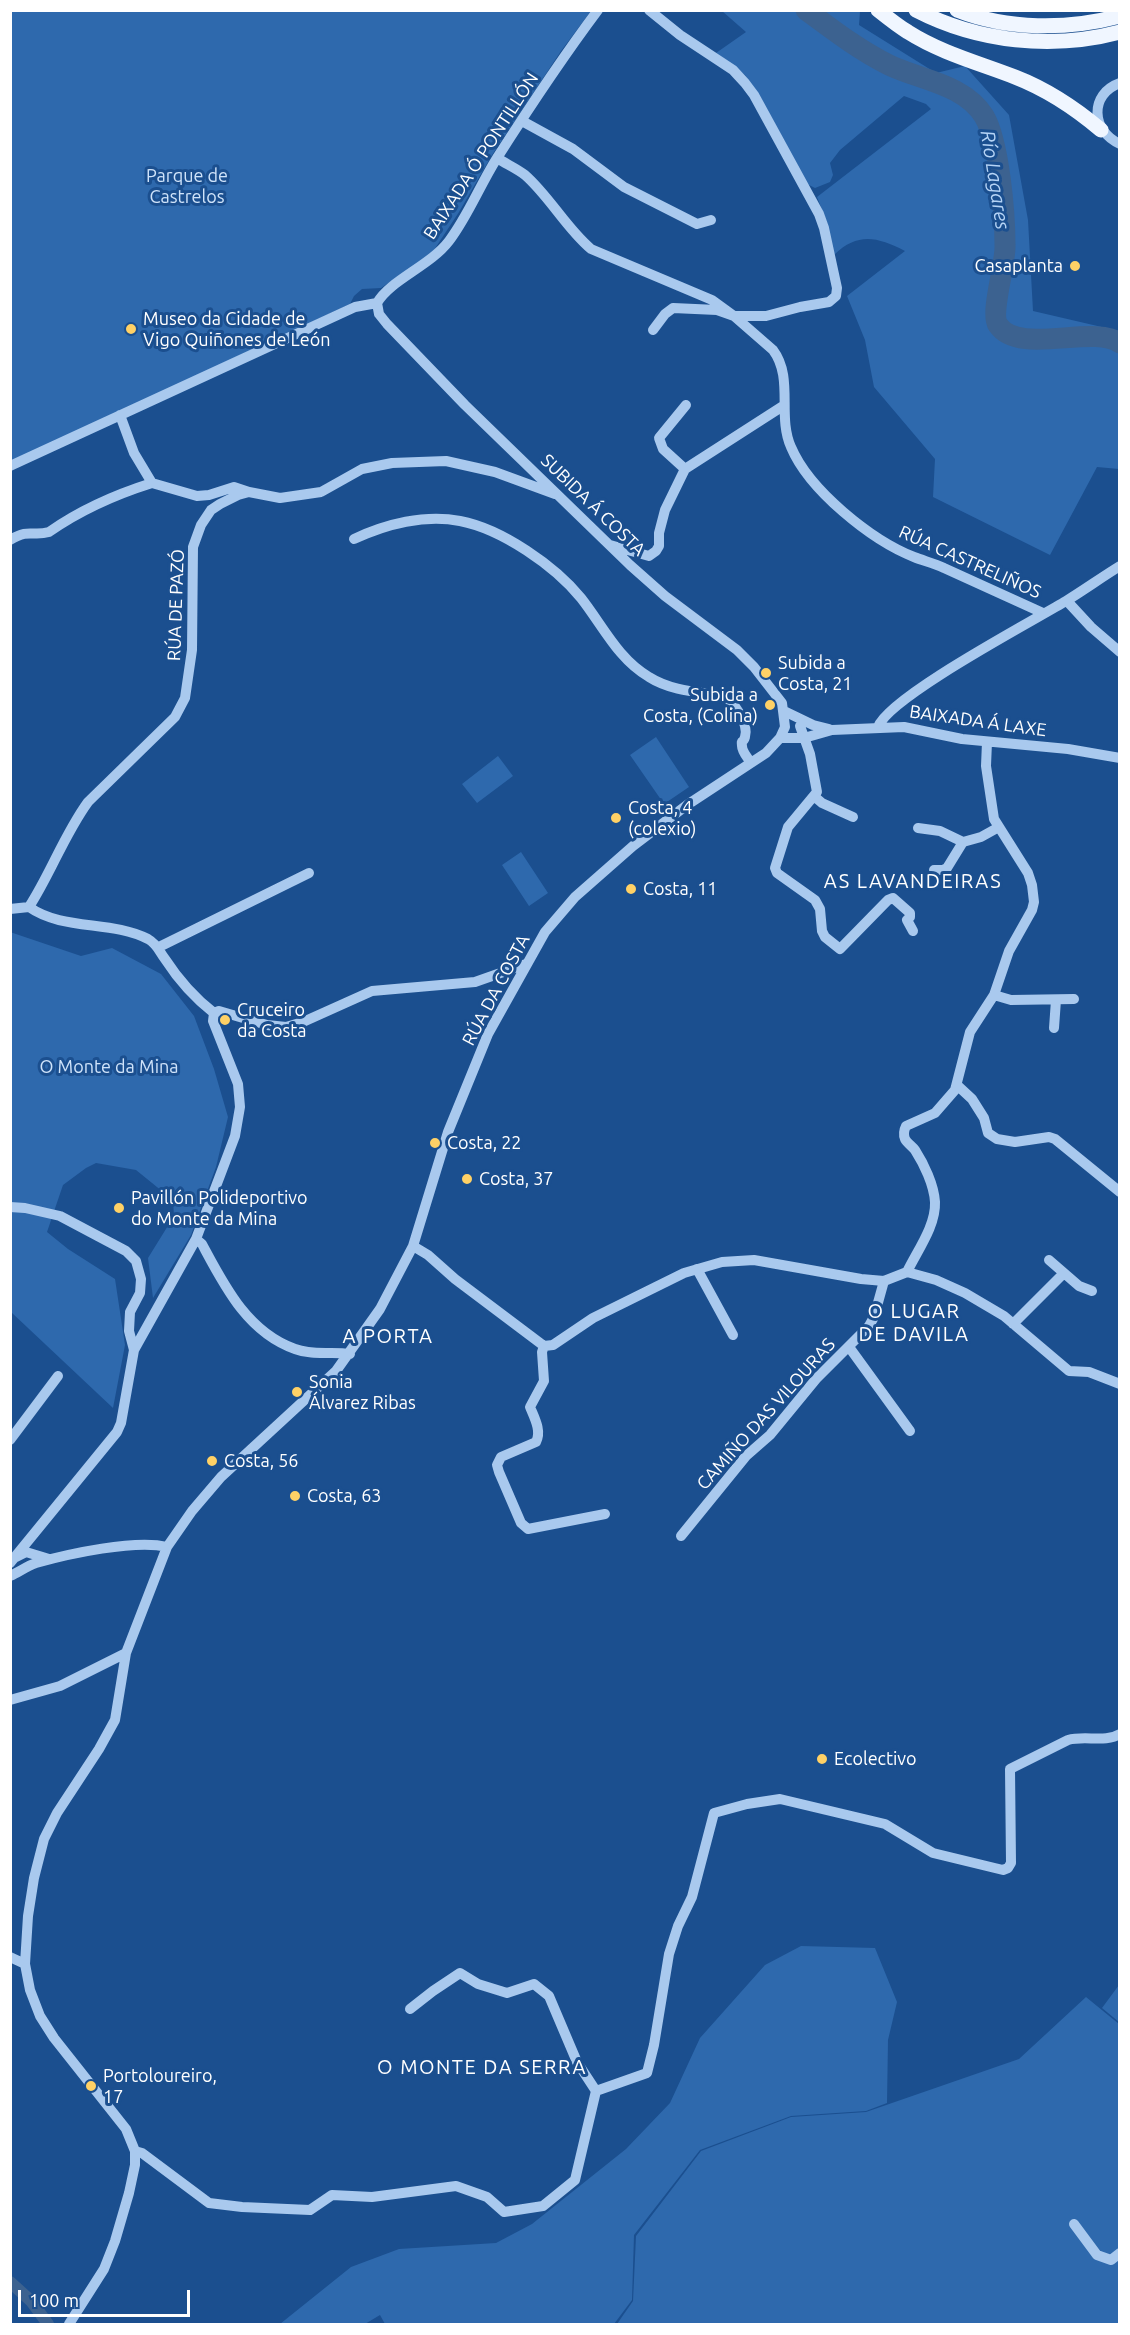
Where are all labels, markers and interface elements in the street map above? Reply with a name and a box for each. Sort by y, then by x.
street label: BAIXADA Ó PONTILLÓN [419,69,543,243]
water label: Río Lagares [975,129,1015,231]
park label: Parque de Castrelos [146,165,228,207]
place label: Casaplanta [975,255,1063,277]
marker: Casaplanta [1068,259,1082,273]
place label: Museo da Cidade de Vigo Quiñones de León [143,308,330,350]
marker: Museo da Cidade de Vigo Quiñones de León [124,322,138,336]
street label: SUBIDA Á COSTA [536,450,650,560]
street label: RÚA CASTRELIÑOS [895,521,1045,603]
street label: RÚA DE PAZÓ [163,549,189,661]
place label: Subida a Costa, 21 [778,652,853,694]
marker: Subida a Costa, 21 [759,666,773,680]
place label: Subida a Costa, (Colina) [643,684,758,726]
marker: Subida a Costa, (Colina) [763,698,777,712]
street label: BAIXADA Á LAXE [908,701,1048,741]
place label: Costa, 4 (colexio) [628,797,696,840]
marker: Costa, 4 (colexio) [609,811,623,825]
district label: AS LAVANDEIRAS [824,869,1002,893]
place label: Costa, 11 [643,878,718,900]
marker: Costa, 11 [624,882,638,896]
street label: RÚA DA COSTA [458,931,534,1049]
place label: Cruceiro da Costa [237,999,307,1042]
marker: Cruceiro da Costa [218,1013,232,1027]
park label: O Monte da Mina [39,1056,179,1078]
place label: Costa, 22 [447,1132,522,1154]
marker: Costa, 22 [428,1136,442,1150]
place label: Costa, 37 [479,1168,554,1190]
marker: Costa, 37 [460,1172,474,1186]
place label: Pavillón Polideportivo do Monte da Mina [131,1187,308,1230]
marker: Pavillón Polideportivo do Monte da Mina [112,1201,126,1215]
district label: O LUGAR DE DAVILA [859,1299,969,1346]
district label: A PORTA [342,1324,434,1348]
street label: CAMIÑO DAS VILOURAS [692,1334,840,1494]
place label: Sonia Álvarez Ribas [309,1371,416,1414]
marker: Sonia Álvarez Ribas [290,1385,304,1399]
place label: Costa, 56 [224,1450,299,1472]
marker: Costa, 56 [205,1454,219,1468]
place label: Costa, 63 [307,1485,382,1507]
marker: Costa, 63 [288,1489,302,1503]
place label: Ecolectivo [834,1748,917,1770]
marker: Ecolectivo [815,1752,829,1766]
district label: O MONTE DA SERRA [377,2055,587,2079]
place label: Portoloureiro, 17 [103,2065,217,2108]
marker: Portoloureiro, 17 [84,2079,98,2093]
scale bar [21,2278,194,2316]
text: 100 m [29,2290,79,2310]

